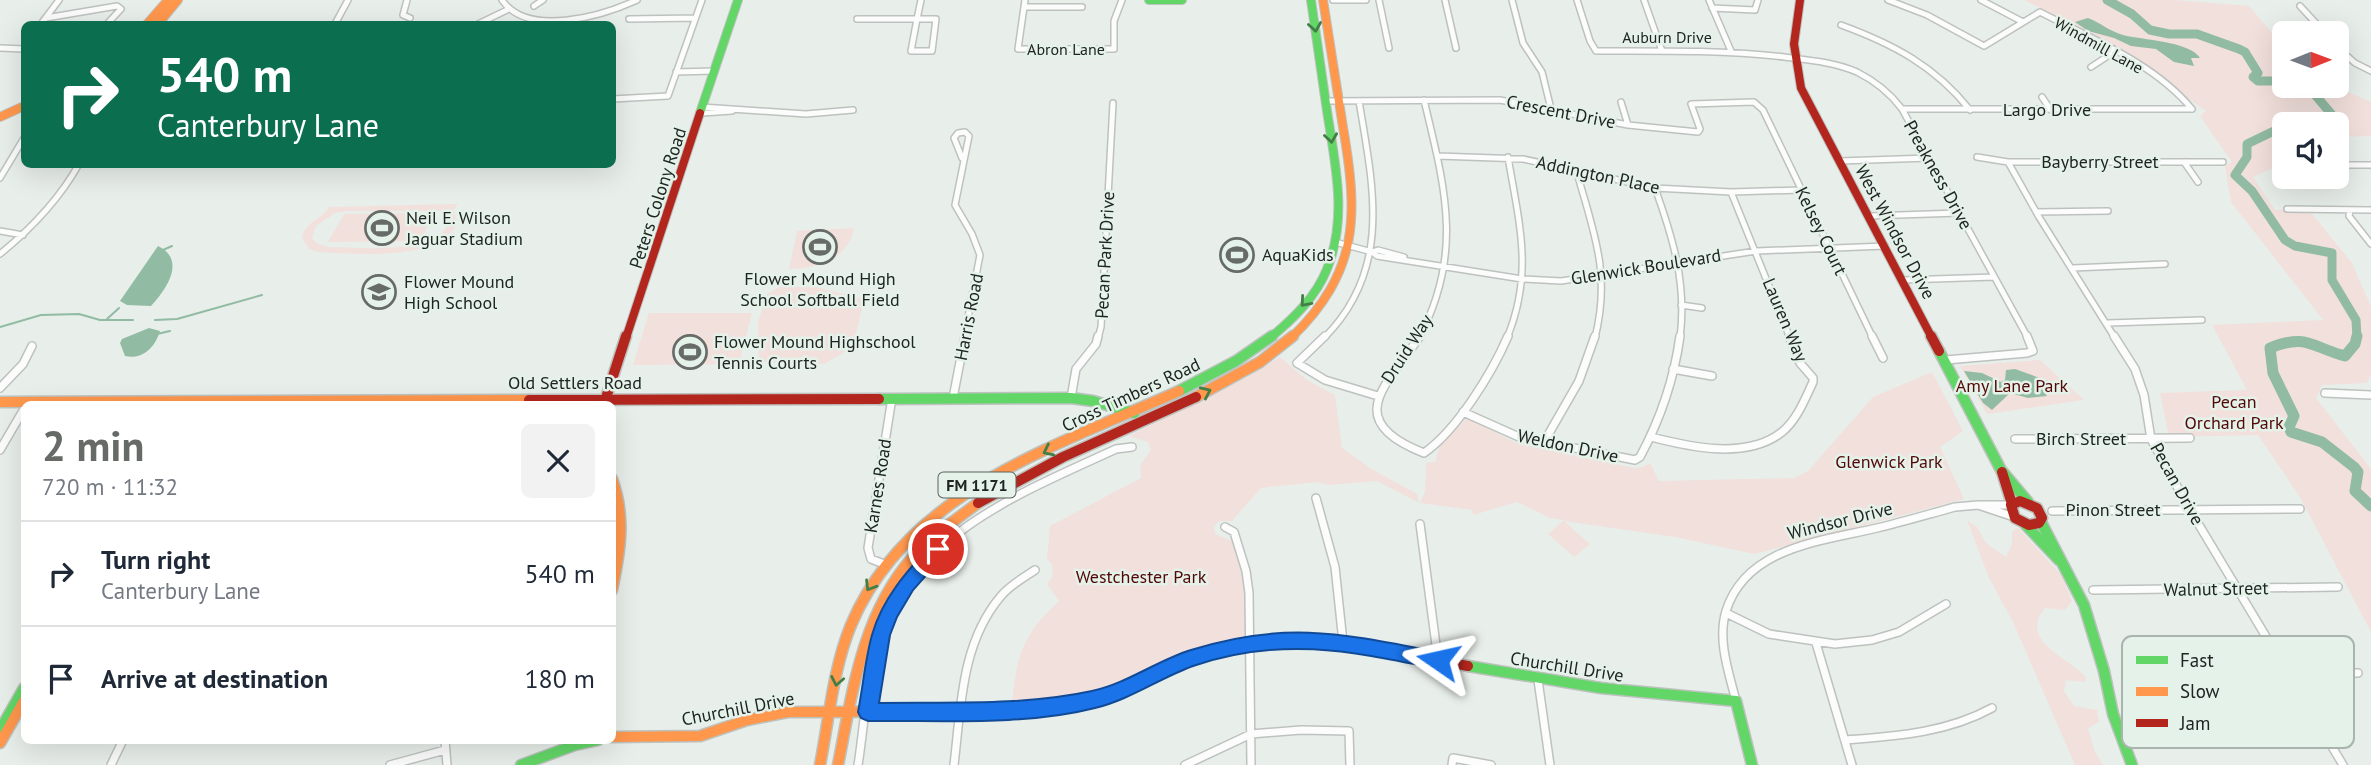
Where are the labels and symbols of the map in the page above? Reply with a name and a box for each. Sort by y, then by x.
street label: Windmill Lane [2051,12,2147,78]
one-way arrow [1307,21,1322,33]
north arrow [2272,21,2348,98]
street label: Auburn Drive [1622,27,1712,47]
street label: Abron Lane [1027,39,1105,59]
street label: Crescent Drive [1505,90,1618,133]
street label: Largo Drive [2003,98,2091,121]
street label: Preakness Drive [1899,116,1978,233]
street label: Peters Colony Road [624,124,691,271]
one-way arrow [1323,133,1338,144]
street label: Addington Place [1534,150,1662,199]
street label: Bayberry Street [2041,150,2159,173]
street label: West Windsor Drive [1850,161,1941,303]
street label: Kelsey Court [1790,183,1853,279]
street label: Pecan Park Drive [1090,191,1119,319]
place label: Neil E. Wilson Jaguar Stadium [405,206,523,250]
sports icon: Neil E. Wilson Jaguar Stadium [363,209,401,247]
sports icon: Flower Mound High School Softball Field [801,228,839,266]
sports icon: AquaKids [1218,236,1256,274]
place label: AquaKids [1262,243,1334,266]
street label: Glenwick Boulevard [1569,243,1723,290]
place label: Flower Mound High School Softball Field [740,267,900,311]
place label: Flower Mound High School [404,270,514,314]
street label: Harris Road [949,271,988,363]
school or university icon: Flower Mound High School [360,273,398,311]
street label: Lauren Way [1758,275,1814,366]
one-way arrow [1301,294,1313,307]
street label: Druid Way [1376,309,1438,388]
place label: Flower Mound Highschool Tennis Courts [714,330,916,374]
sports icon: Flower Mound Highschool Tennis Courts [671,333,709,371]
street label: Cross Timbers Road [1058,352,1204,437]
street label: Old Settlers Road [508,371,642,394]
park label: Amy Lane Park [1956,374,2069,397]
one-way arrow [1199,387,1211,401]
park label: Pecan Orchard Park [2184,390,2284,434]
street label: Weldon Drive [1515,424,1621,467]
street label: Birch Street [2036,427,2126,450]
street label: Karnes Road [859,437,896,535]
street label: Pecan Drive [2145,439,2209,529]
one-way arrow [1043,443,1055,457]
park label: Glenwick Park [1835,450,1943,473]
road number: FM 1171 [939,472,1016,498]
street label: Windsor Drive [1785,496,1895,545]
street label: Pinon Street [2065,498,2161,521]
pin [908,519,968,579]
park label: Westchester Park [1076,565,1207,588]
street label: Walnut Street [2163,576,2269,601]
one-way arrow [865,578,878,591]
position arrow [1401,623,1475,697]
legend [2122,636,2354,748]
street label: Churchill Drive [1509,646,1625,687]
text: Fast [2180,648,2214,672]
one-way arrow [830,675,845,687]
text: Slow [2180,679,2220,703]
street label: Churchill Drive [680,686,796,731]
text: Jam [2179,711,2210,735]

